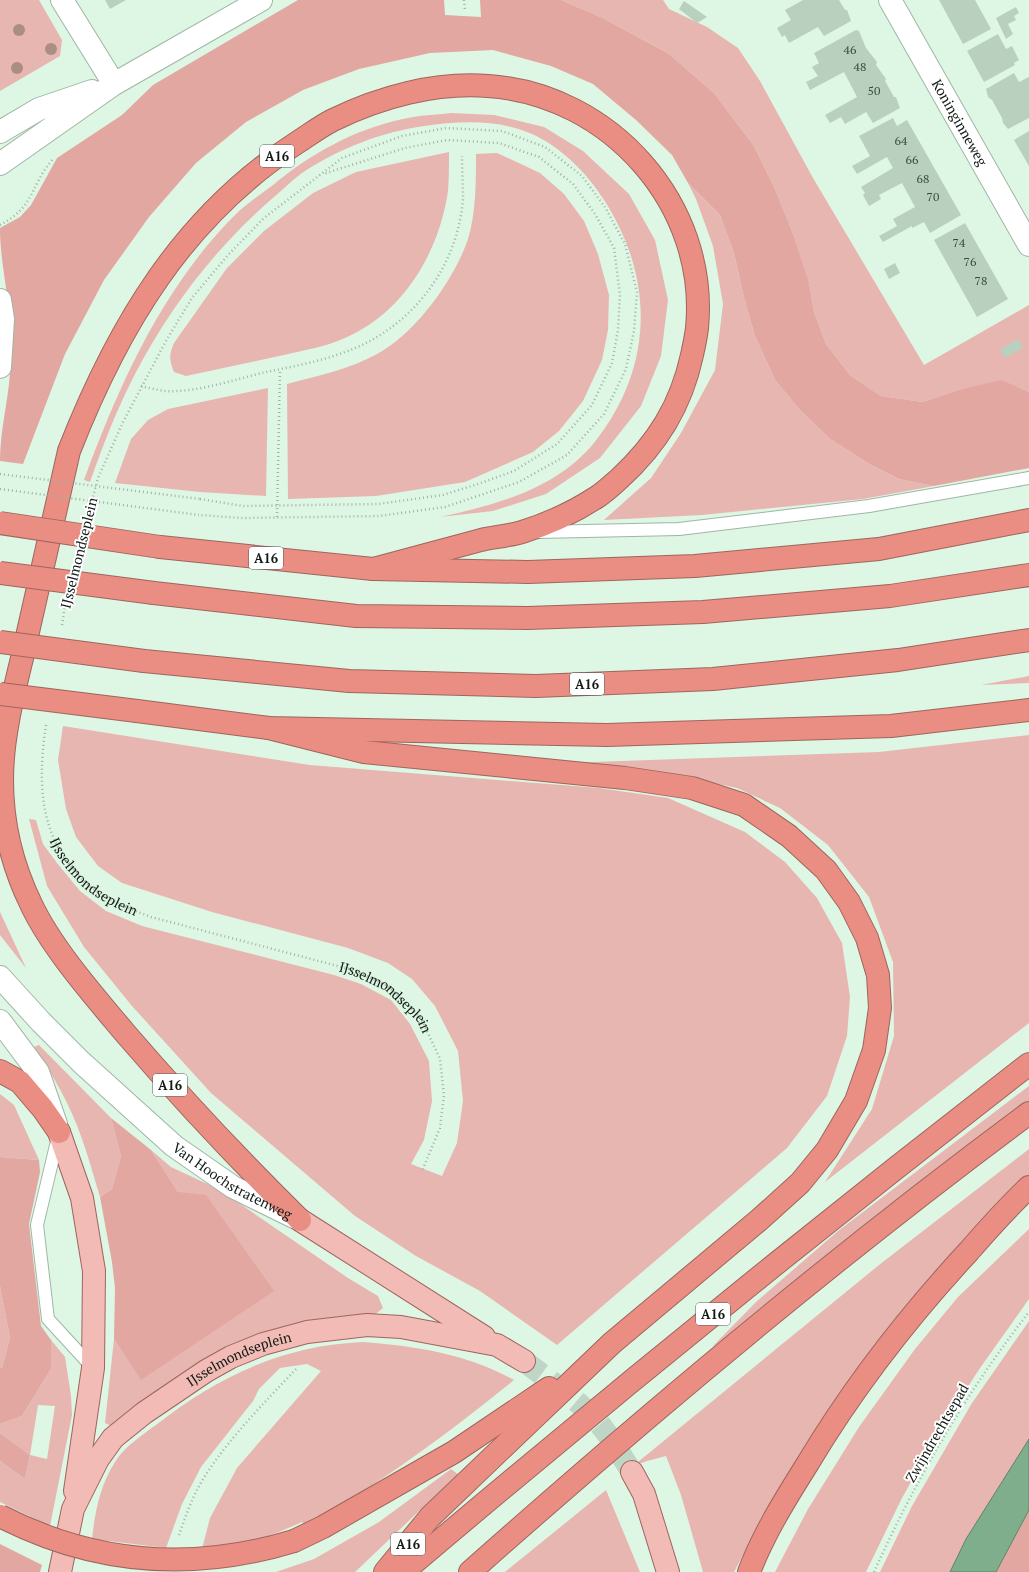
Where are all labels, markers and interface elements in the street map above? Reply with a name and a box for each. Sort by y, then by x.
house number: 46 [844,42,857,57]
house number: 48 [854,59,866,74]
street label: Koninginneweg [928,76,992,170]
house number: 50 [868,83,880,98]
house number: 64 [895,133,908,148]
road number: A16 [260,145,294,167]
house number: 66 [906,152,919,167]
house number: 68 [917,171,929,186]
house number: 70 [927,189,939,204]
house number: 74 [953,235,966,250]
house number: 76 [964,254,977,269]
house number: 78 [975,273,987,288]
street label: IJsselmondseplein [56,495,102,610]
road number: A16 [249,547,283,569]
road number: A16 [570,673,604,695]
street label: IJsselmondseplein [46,834,141,920]
street label: IJsselmondseplein [337,957,437,1036]
road number: A16 [153,1074,187,1096]
street label: Van Hoochstratenweg [169,1138,296,1224]
road number: A16 [696,1303,730,1325]
street label: IJsselmondseplein [182,1327,294,1391]
street label: Zwijndrechtsepad [901,1380,973,1486]
road number: A16 [391,1533,425,1555]

